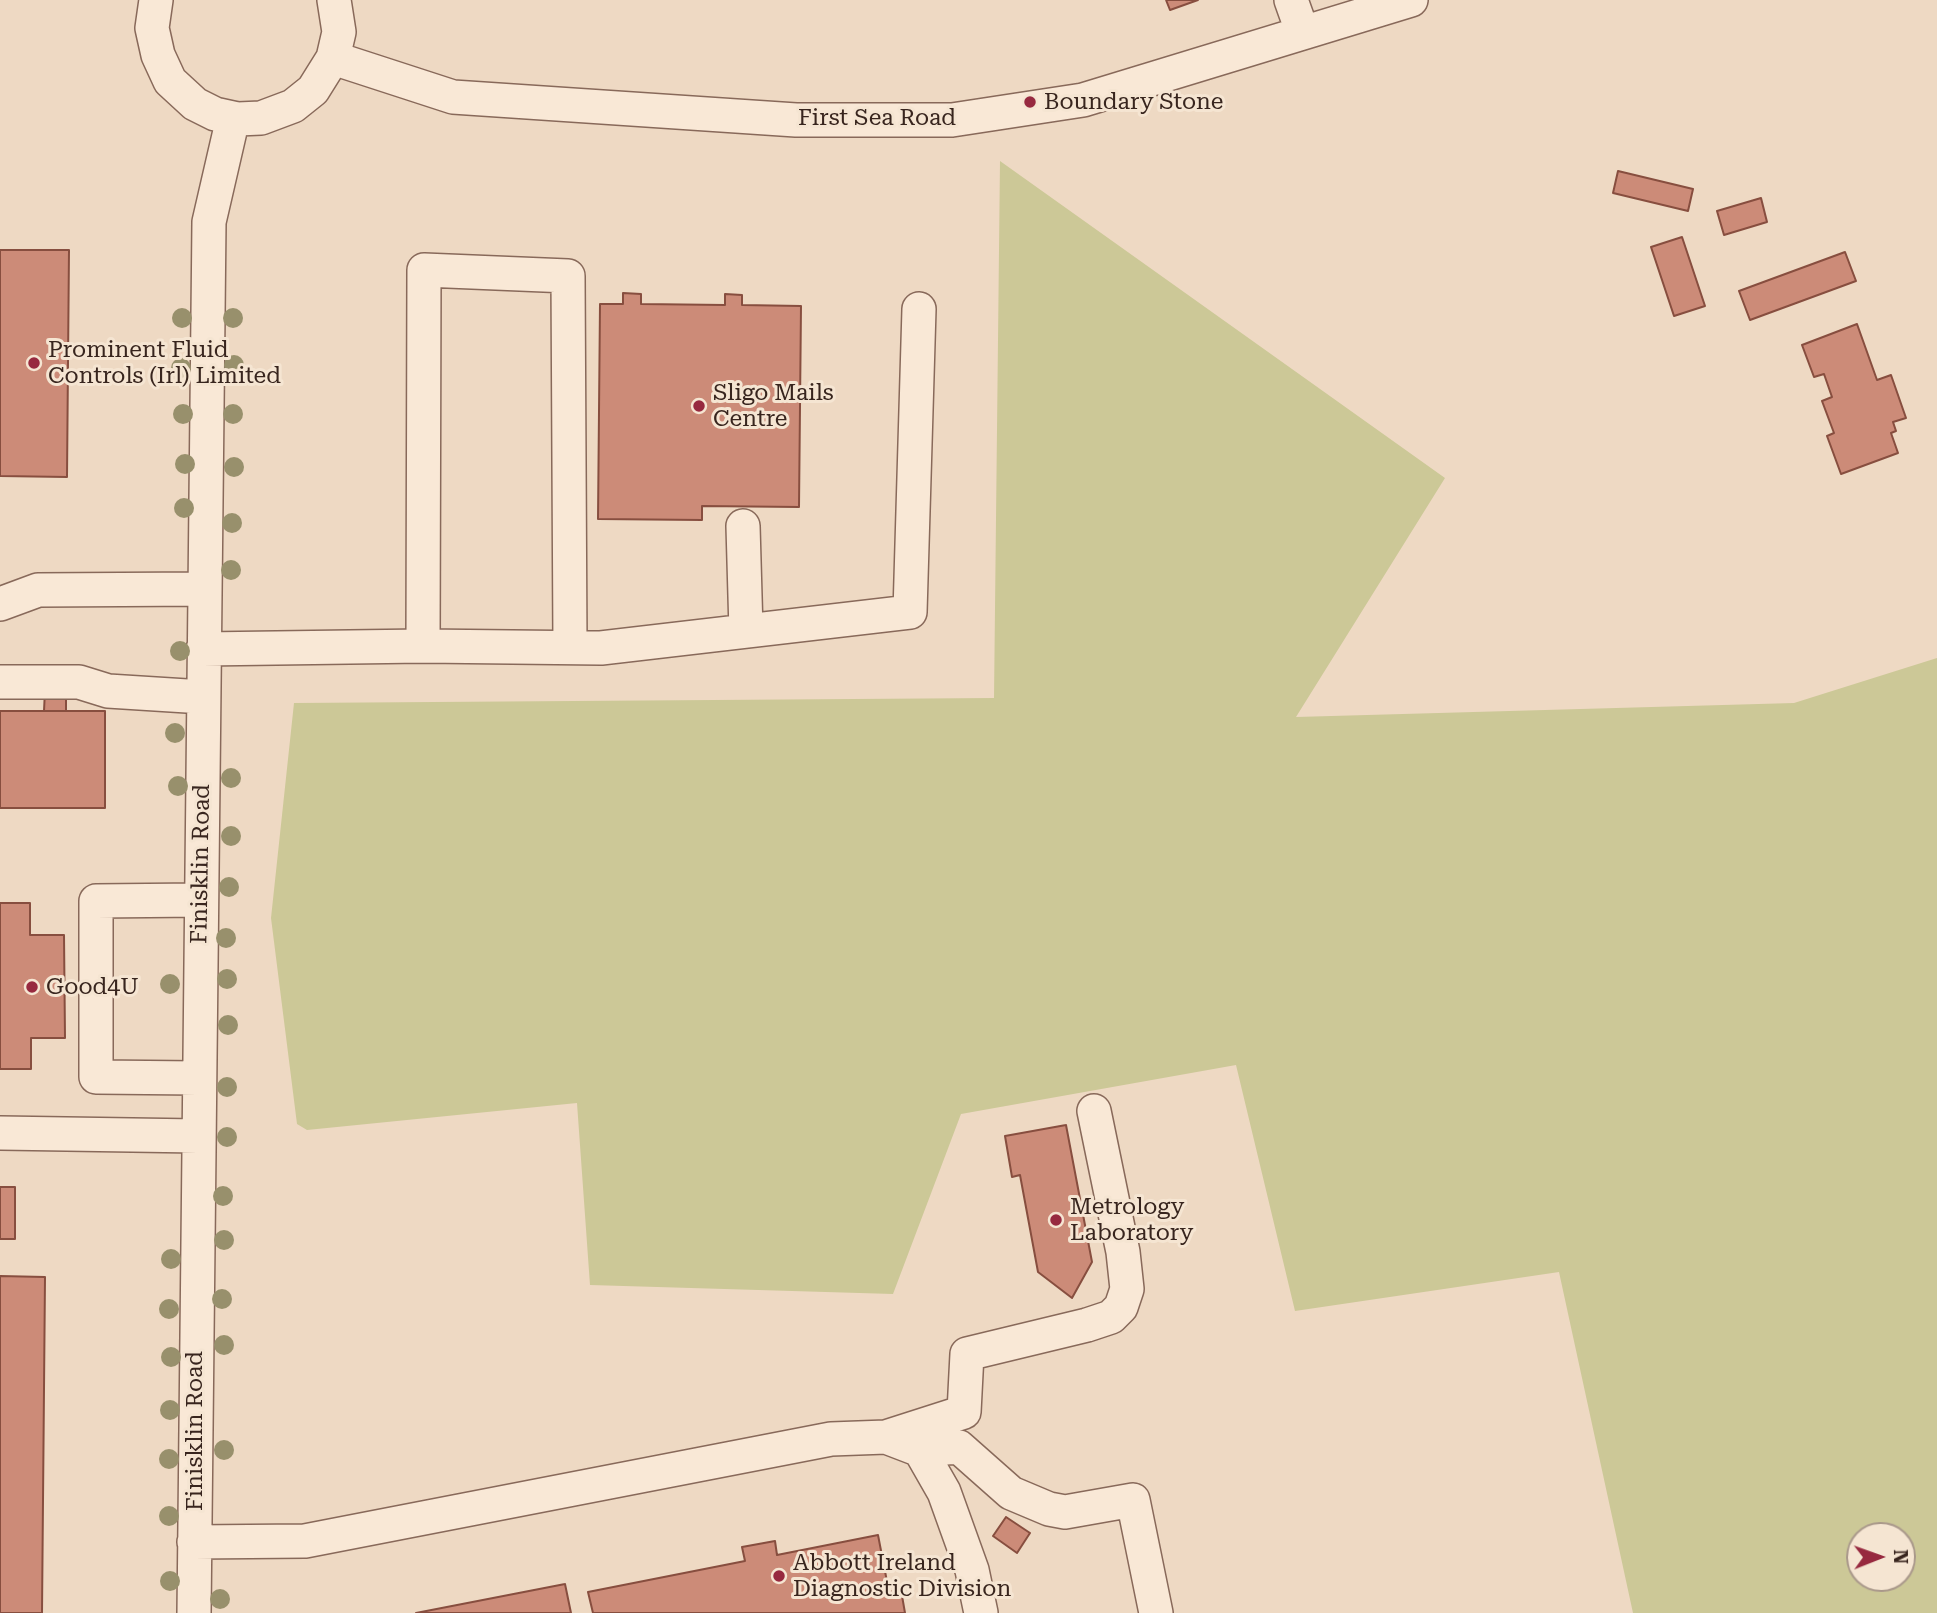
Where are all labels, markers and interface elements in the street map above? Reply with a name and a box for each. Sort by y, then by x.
place label: Boundary Stone [1044,88,1223,116]
marker: Boundary Stone [1022,94,1038,110]
street label: First Sea Road [798,104,956,132]
place label: Prominent Fluid Controls (Irl) Limited [48,336,281,390]
marker: Prominent Fluid Controls (Irl) Limited [26,355,42,371]
place label: Sligo Mails Centre [713,379,834,433]
marker: Sligo Mails Centre [691,398,707,414]
street label: Finisklin Road [186,784,216,944]
place label: Good4U [46,973,139,1001]
marker: Good4U [24,979,40,995]
place label: Metrology Laboratory [1070,1193,1193,1247]
marker: Metrology Laboratory [1048,1212,1064,1228]
street label: Finisklin Road [181,1351,209,1511]
north arrow [1846,1522,1916,1592]
place label: Abbott Ireland Diagnostic Division [793,1549,1011,1603]
text: N [1889,1549,1912,1564]
marker: Abbott Ireland Diagnostic Division [771,1568,787,1584]

